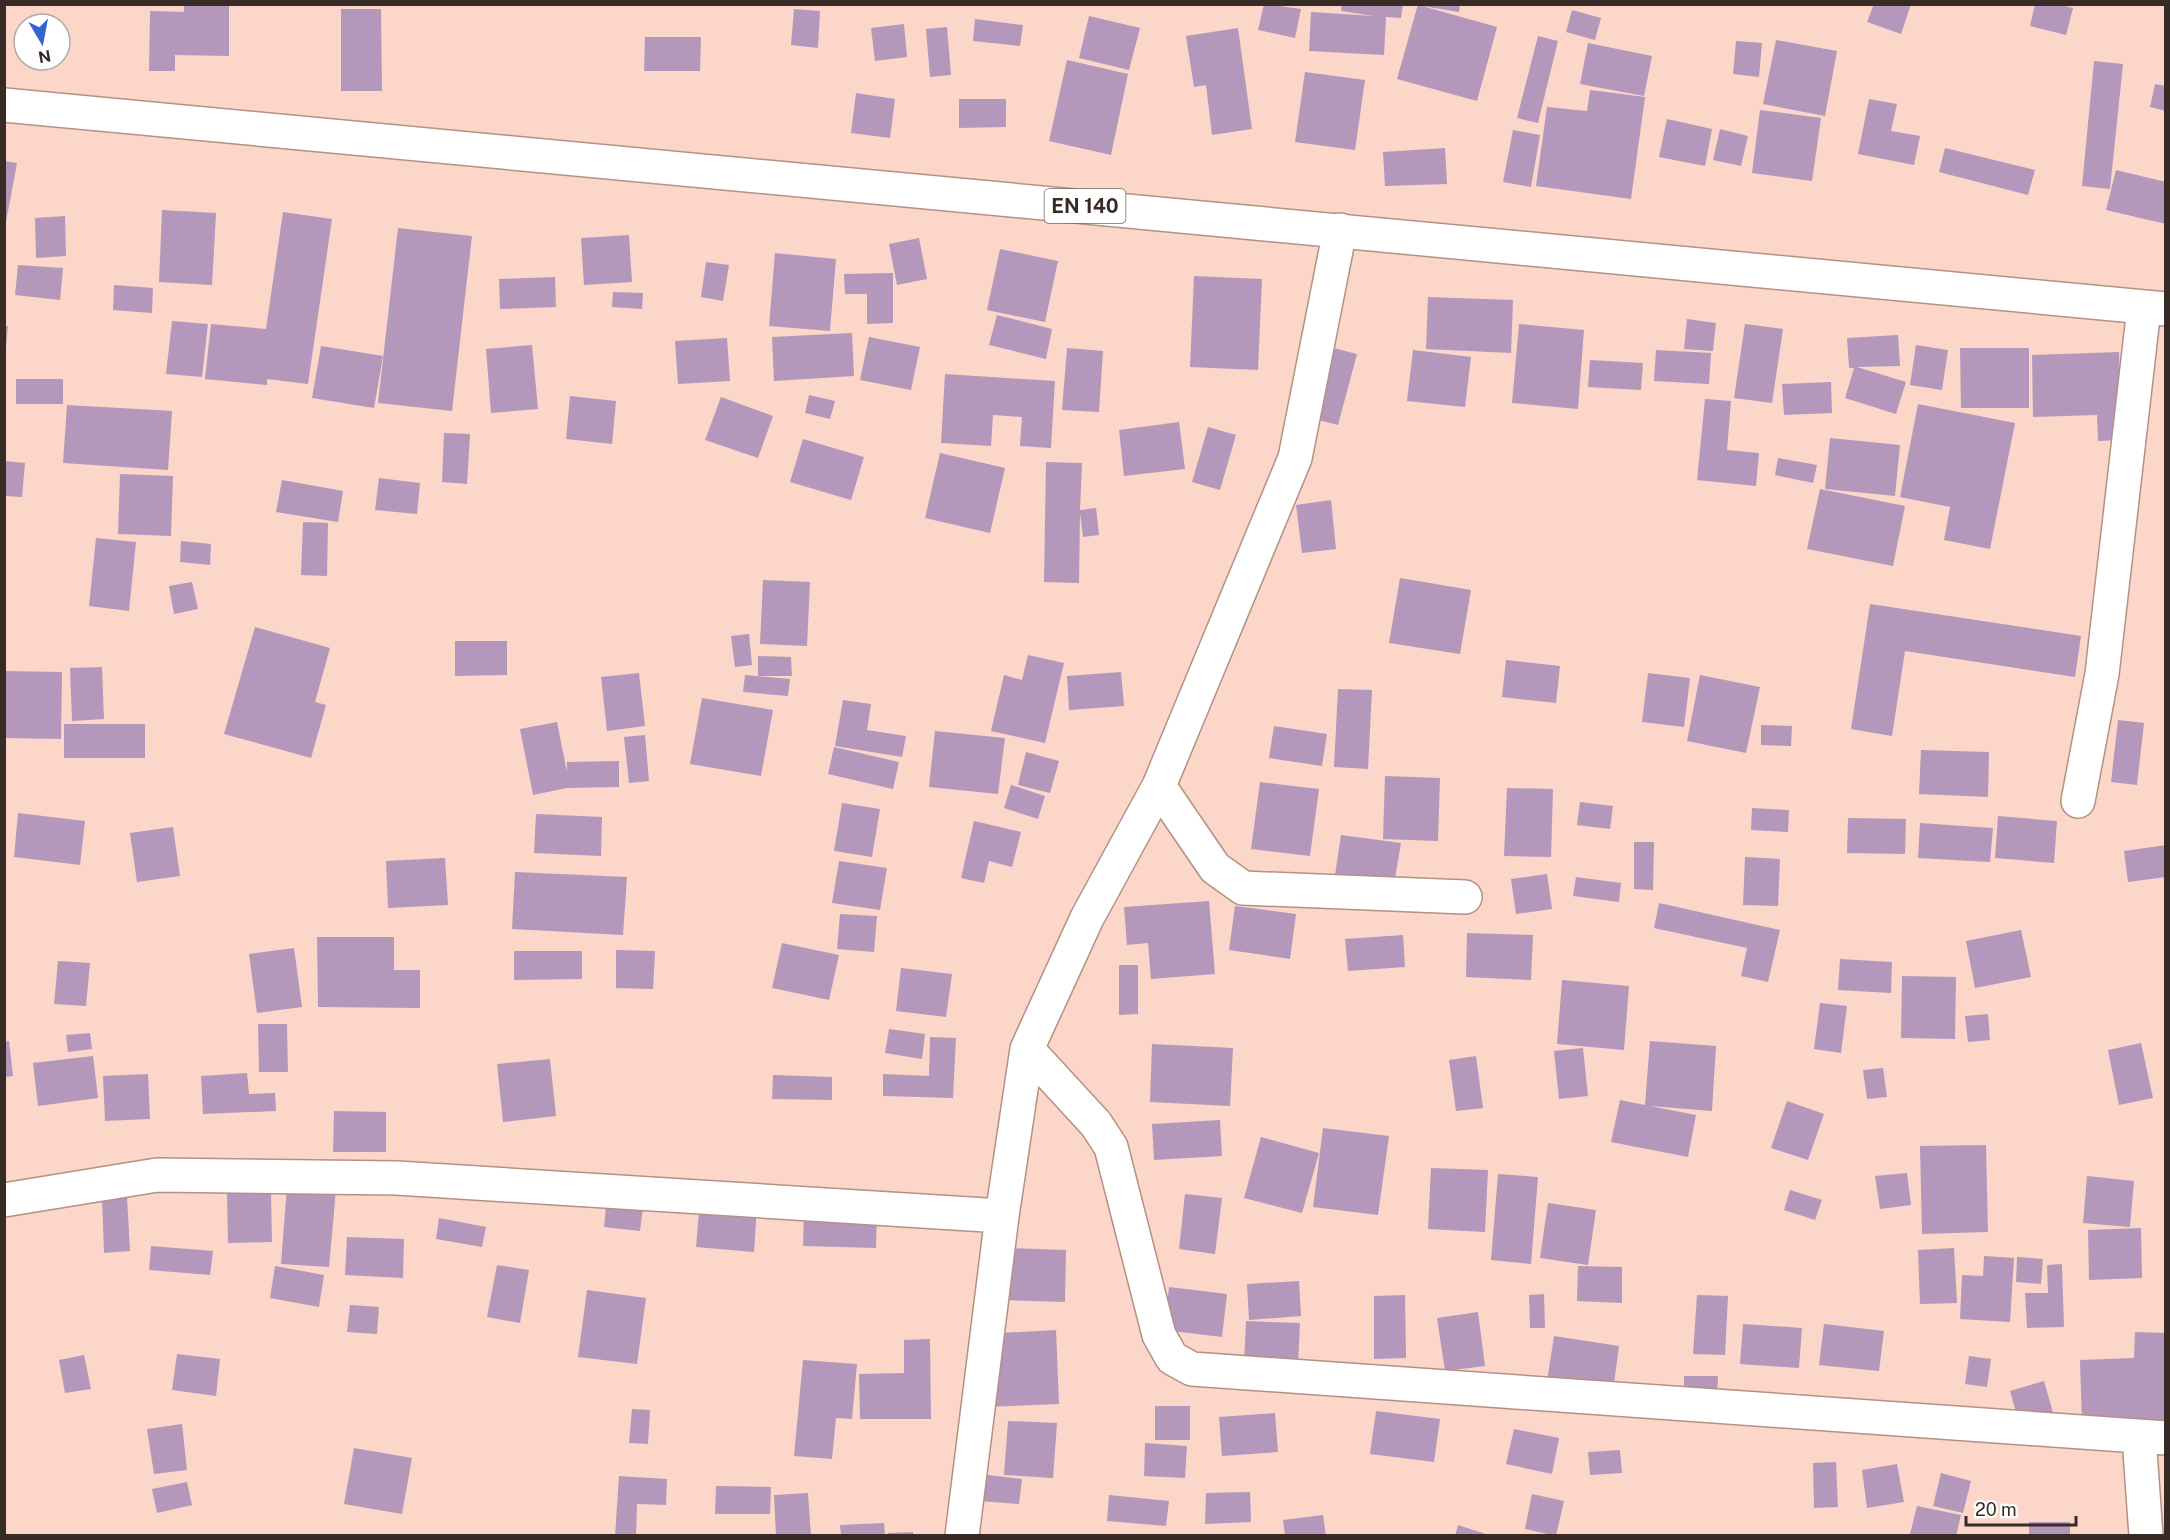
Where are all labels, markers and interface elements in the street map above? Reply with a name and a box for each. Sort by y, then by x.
north arrow [12,12,72,72]
text: N [37,46,52,67]
road number: EN 140 [1044,189,1126,223]
scale bar [1966,1489,2076,1527]
text: 20 m [1975,1499,2017,1520]

